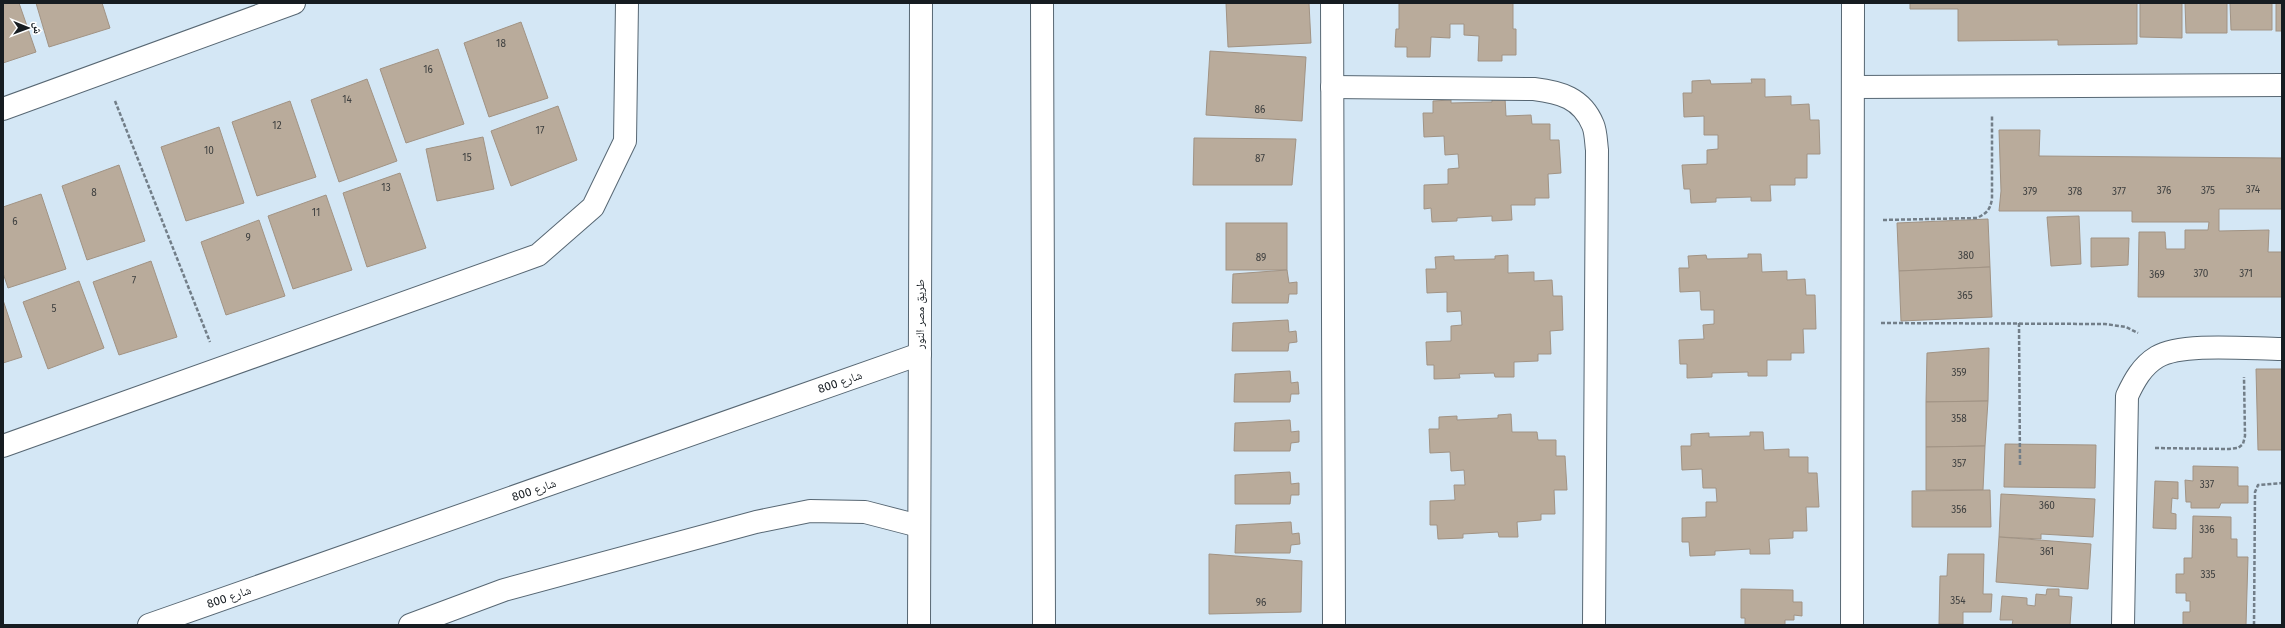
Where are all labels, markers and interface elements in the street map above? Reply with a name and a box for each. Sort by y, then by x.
north arrow [8,8,48,48]
text: ش [30,22,44,34]
house number: 18 [496,38,506,50]
house number: 16 [423,64,433,76]
house number: 14 [342,94,353,106]
house number: 86 [1255,104,1265,116]
house number: 12 [272,120,282,132]
house number: 17 [536,125,545,137]
house number: 10 [204,145,214,157]
house number: 15 [462,152,472,164]
house number: 87 [1255,153,1265,165]
house number: 13 [381,182,391,194]
house number: 374 [2246,184,2261,196]
house number: 376 [2157,185,2171,197]
house number: 375 [2201,185,2215,197]
house number: 379 [2023,186,2037,198]
house number: 378 [2068,186,2083,198]
house number: 377 [2112,186,2126,198]
house number: 8 [91,187,97,199]
house number: 11 [312,207,320,219]
house number: 6 [12,216,18,228]
house number: 9 [245,232,251,244]
house number: 380 [1958,250,1974,262]
house number: 89 [1256,252,1266,264]
house number: 370 [2194,268,2209,280]
house number: 371 [2239,268,2253,280]
house number: 369 [2149,269,2165,281]
house number: 7 [132,275,137,287]
street label: طريق مصر النور [913,279,927,350]
house number: 365 [1957,290,1973,302]
house number: 5 [51,303,57,315]
house number: 359 [1951,367,1967,379]
street label: شارع 800 [816,368,864,397]
house number: 358 [1951,413,1967,425]
house number: 357 [1952,458,1967,470]
street label: شارع 800 [510,476,558,505]
house number: 337 [2200,479,2215,491]
house number: 360 [2039,500,2055,512]
house number: 356 [1951,504,1967,516]
house number: 336 [2199,524,2215,536]
house number: 361 [2040,546,2054,558]
house number: 335 [2201,569,2216,581]
street label: شارع 800 [205,583,253,612]
house number: 354 [1950,595,1966,607]
house number: 96 [1256,597,1266,609]

